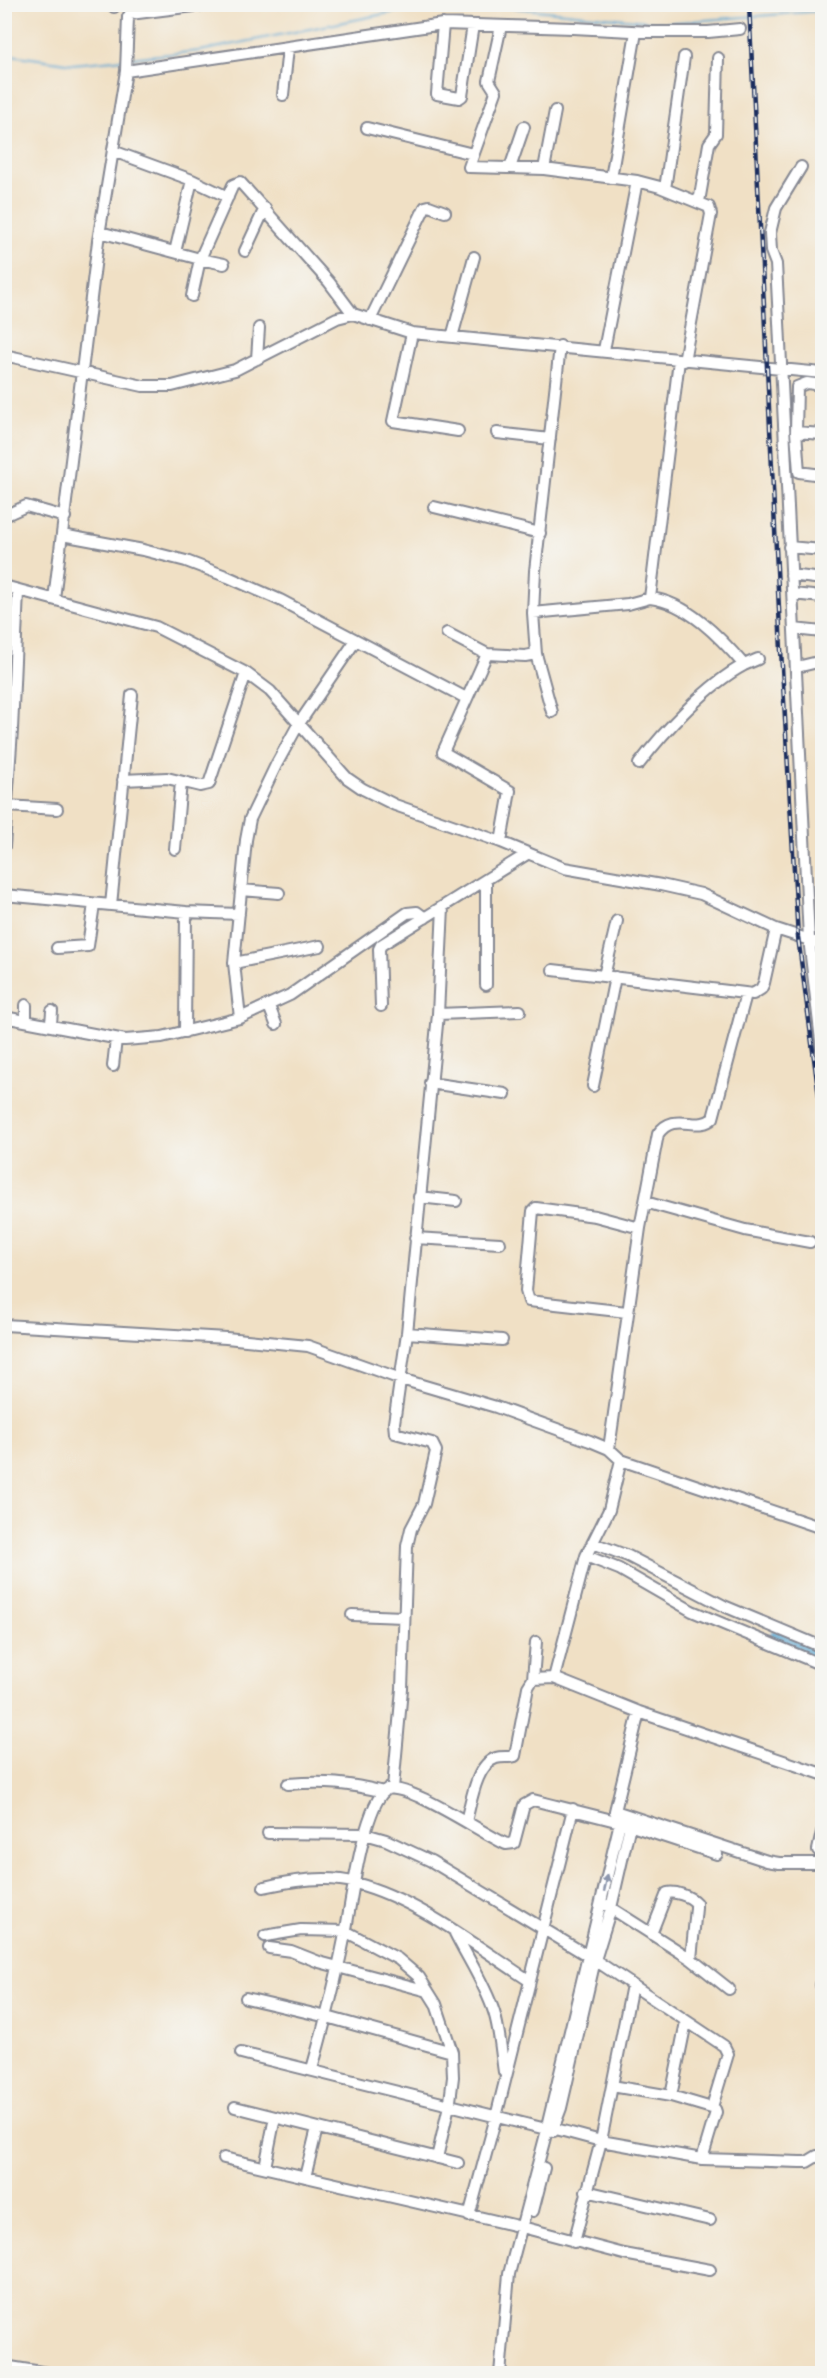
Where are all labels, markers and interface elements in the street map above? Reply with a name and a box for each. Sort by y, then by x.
one-way arrow [601,1873,611,1892]

